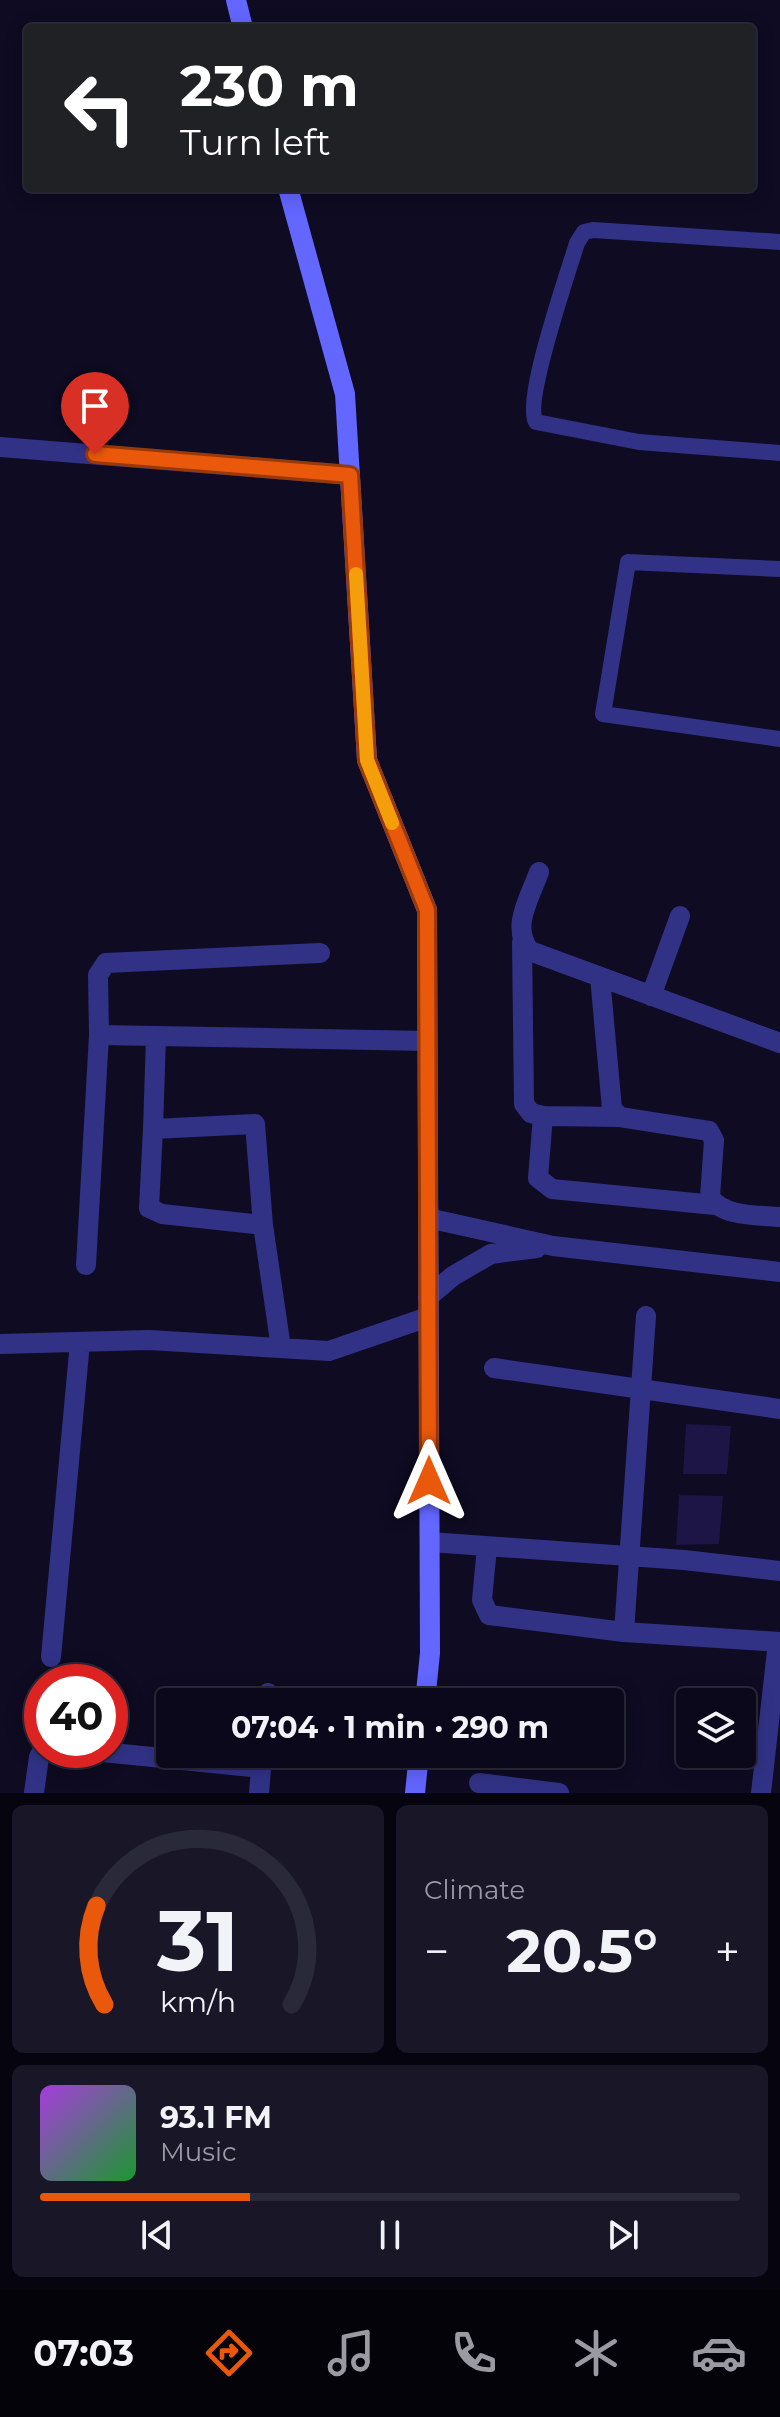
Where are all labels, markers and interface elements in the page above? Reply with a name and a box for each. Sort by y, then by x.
text: 230 m [180,52,359,120]
icon: left [48,56,152,160]
text: Turn left [180,120,331,164]
pin [61,372,129,454]
icon: arrive [73,384,117,428]
position arrow [387,1439,471,1523]
speed limit sign: 40 [24,1664,128,1768]
map controls [676,1688,756,1768]
button: layers [676,1688,756,1768]
text: 07:04 · 1 min · 290 m [231,1709,549,1746]
text: Climate [424,1874,525,1906]
text: 31 [156,1890,239,1992]
text: 20.5° [506,1914,658,1987]
text: − [424,1924,449,1978]
text: + [715,1924,740,1978]
text: km/h [160,1984,236,2019]
text: 93.1 FM [160,2099,272,2136]
text: Music [160,2136,237,2168]
icon: previous [135,2213,179,2257]
icon: pause [368,2213,412,2257]
icon: next [601,2213,645,2257]
icon: directions [201,2325,257,2381]
icon: music [323,2325,379,2381]
icon: phone [446,2325,502,2381]
icon: climate [568,2325,624,2381]
icon: car [691,2325,747,2381]
text: 07:03 [33,2331,134,2375]

